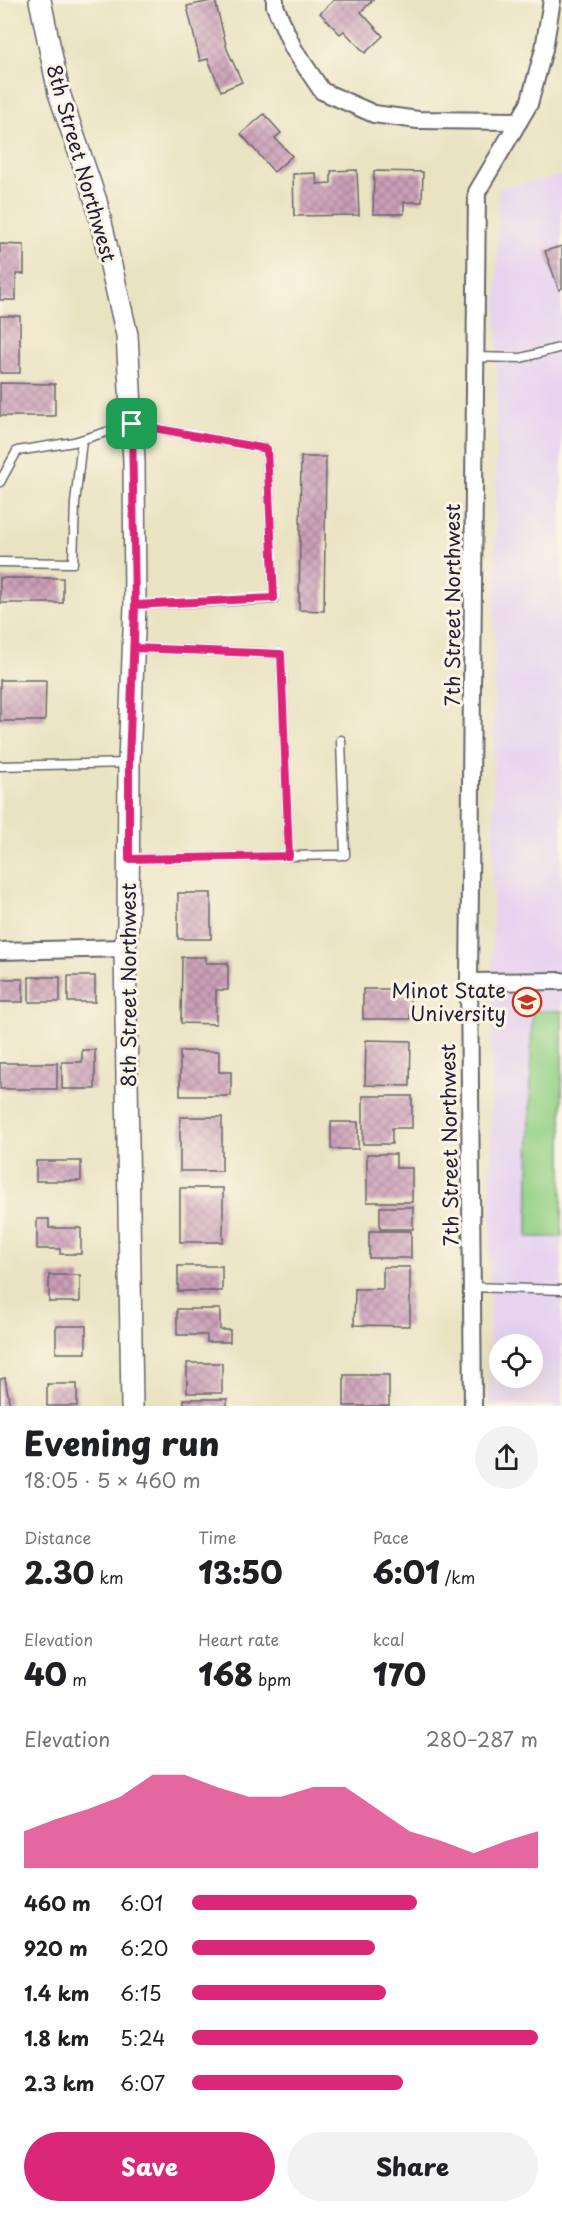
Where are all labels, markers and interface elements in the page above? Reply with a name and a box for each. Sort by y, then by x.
street label: 8th Street Northwest [39,61,125,265]
pin [106,398,157,449]
icon: arrive [115,407,148,440]
street label: 7th Street Northwest [437,504,467,706]
street label: 8th Street Northwest [113,883,143,1087]
place label: Minot State University [391,975,506,1028]
school or university icon: Minot State University [511,986,543,1018]
street label: 7th Street Northwest [432,1043,466,1247]
map controls [489,1334,543,1388]
button: locate [489,1334,543,1388]
text: Evening run [24,1417,219,1467]
button: share [475,1426,538,1489]
text: 18:05 · 5 × 460 m [24,1465,201,1495]
text: Distance [24,1525,91,1549]
text: Time [198,1525,236,1549]
text: Pace [373,1525,409,1549]
text: 2.30 [24,1549,94,1594]
text: 13:50 [198,1549,283,1594]
text: 6:01 [373,1549,440,1594]
text: km [94,1565,124,1589]
text: /km [440,1565,475,1589]
text: Elevation [24,1627,93,1651]
text: Heart rate [198,1627,279,1651]
text: kcal [373,1627,405,1651]
text: 40 [24,1651,67,1696]
text: 168 [198,1651,253,1696]
text: 170 [373,1651,426,1696]
text: m [67,1667,87,1691]
text: bpm [253,1667,291,1691]
text: Elevation [24,1724,110,1754]
text: 280–287 m [426,1724,538,1754]
text: 460 m [24,1888,91,1918]
text: 6:01 [120,1888,163,1918]
text: 920 m [24,1933,88,1963]
text: 6:20 [120,1933,168,1963]
text: 1.4 km [24,1978,90,2008]
text: 6:15 [120,1978,162,2008]
text: 1.8 km [24,2023,89,2053]
text: 5:24 [120,2023,165,2053]
text: 2.3 km [24,2068,94,2098]
text: 6:07 [120,2068,165,2098]
button: Save [24,2132,275,2201]
button: Share [287,2132,538,2201]

